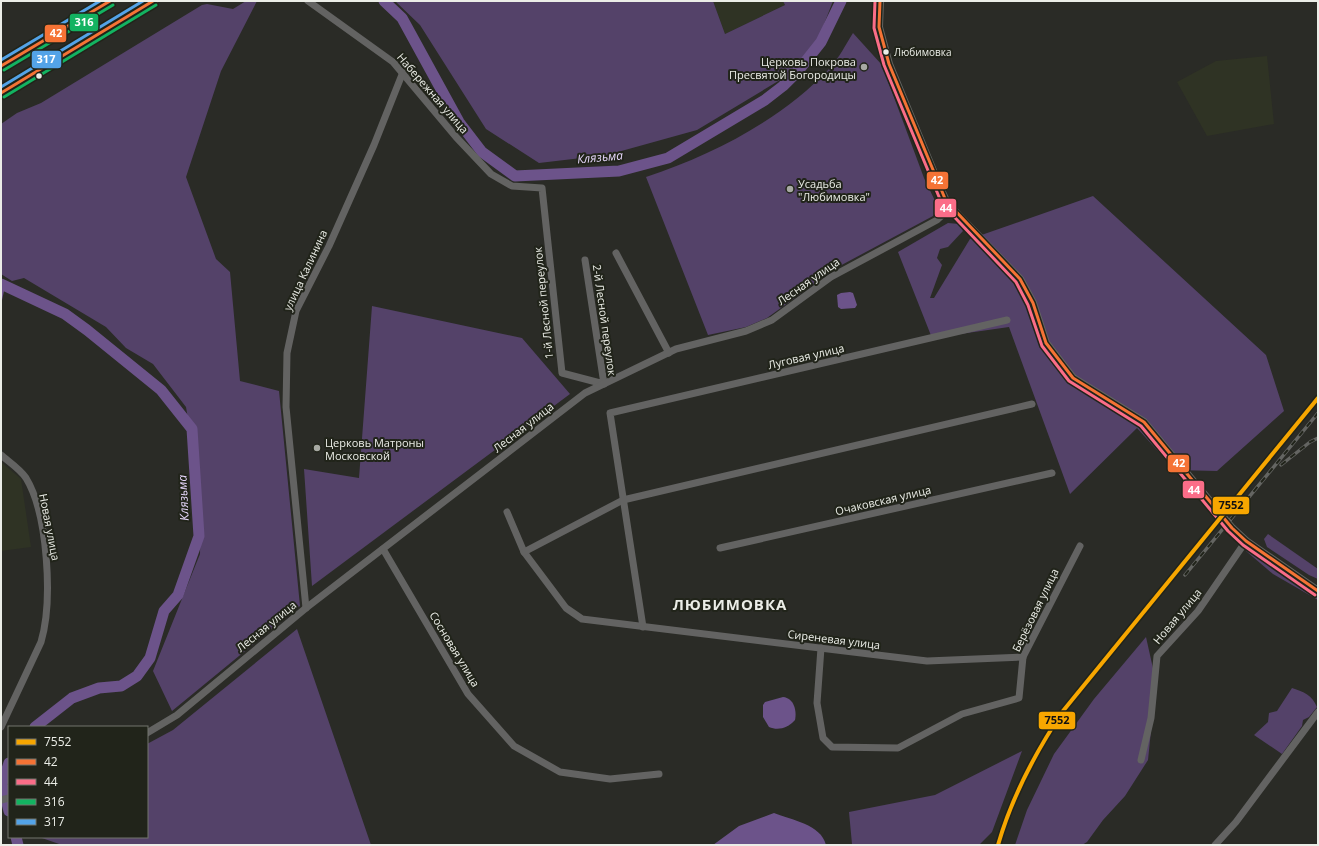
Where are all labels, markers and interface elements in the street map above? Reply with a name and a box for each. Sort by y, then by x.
line badge: 316 [69,13,99,32]
text: 316 [75,14,93,29]
line badge: 42 [44,24,67,43]
text: 42 [50,25,62,40]
place label: Любимовка [894,45,951,59]
marker: Любимовка [881,47,891,57]
line badge: 317 [31,50,62,69]
street label: Набережная улица [394,50,472,136]
text: 317 [37,51,55,66]
place label: Церковь Покрова Пресвятой Богородицы [729,54,856,82]
marker: Церковь Покрова Пресвятой Богородицы [859,62,869,72]
unlabelled marker [34,71,44,81]
water label: Клязьма [576,147,624,167]
line badge: 42 [926,171,949,190]
text: 42 [931,172,943,187]
place label: Усадьба "Любимовка" [798,176,870,204]
marker: Усадьба "Любимовка" [785,184,795,194]
line badge: 44 [934,198,957,218]
text: 44 [940,200,953,215]
street label: улица Калинина [280,227,330,313]
street label: 1-й Лесной переулок [530,246,556,360]
street label: Лесная улица [774,254,842,308]
street label: 2-й Лесной переулок [590,263,620,377]
street label: Луговая улица [766,340,846,372]
street label: Лесная улица [490,399,556,455]
place label: Церковь Матроны Московской [325,435,424,463]
marker: Церковь Матроны Московской [312,443,322,453]
line badge: 42 [1167,454,1190,473]
text: 42 [1173,455,1185,470]
water label: Клязьма [173,474,193,521]
line badge: 44 [1182,480,1205,499]
street label: Очаковская улица [834,482,932,518]
text: 44 [1188,482,1201,497]
street label: Новая улица [36,492,64,562]
line badge: 7552 [1212,496,1250,515]
text: 7552 [1218,497,1244,512]
street label: Берёзовая улица [1008,566,1062,654]
street label: Новая улица [1149,585,1205,647]
district label: ЛЮБИМОВКА [673,594,787,614]
street label: Лесная улица [233,597,299,655]
street label: Сосновая улица [427,608,483,690]
street label: Сиреневая улица [787,626,881,652]
line badge: 7552 [1038,711,1076,730]
text: 7552 [1044,712,1070,727]
legend [8,726,148,838]
text: 7552 [44,733,72,750]
text: 42 [44,753,58,770]
text: 44 [44,773,58,790]
text: 316 [44,793,65,810]
text: 317 [44,813,65,830]

